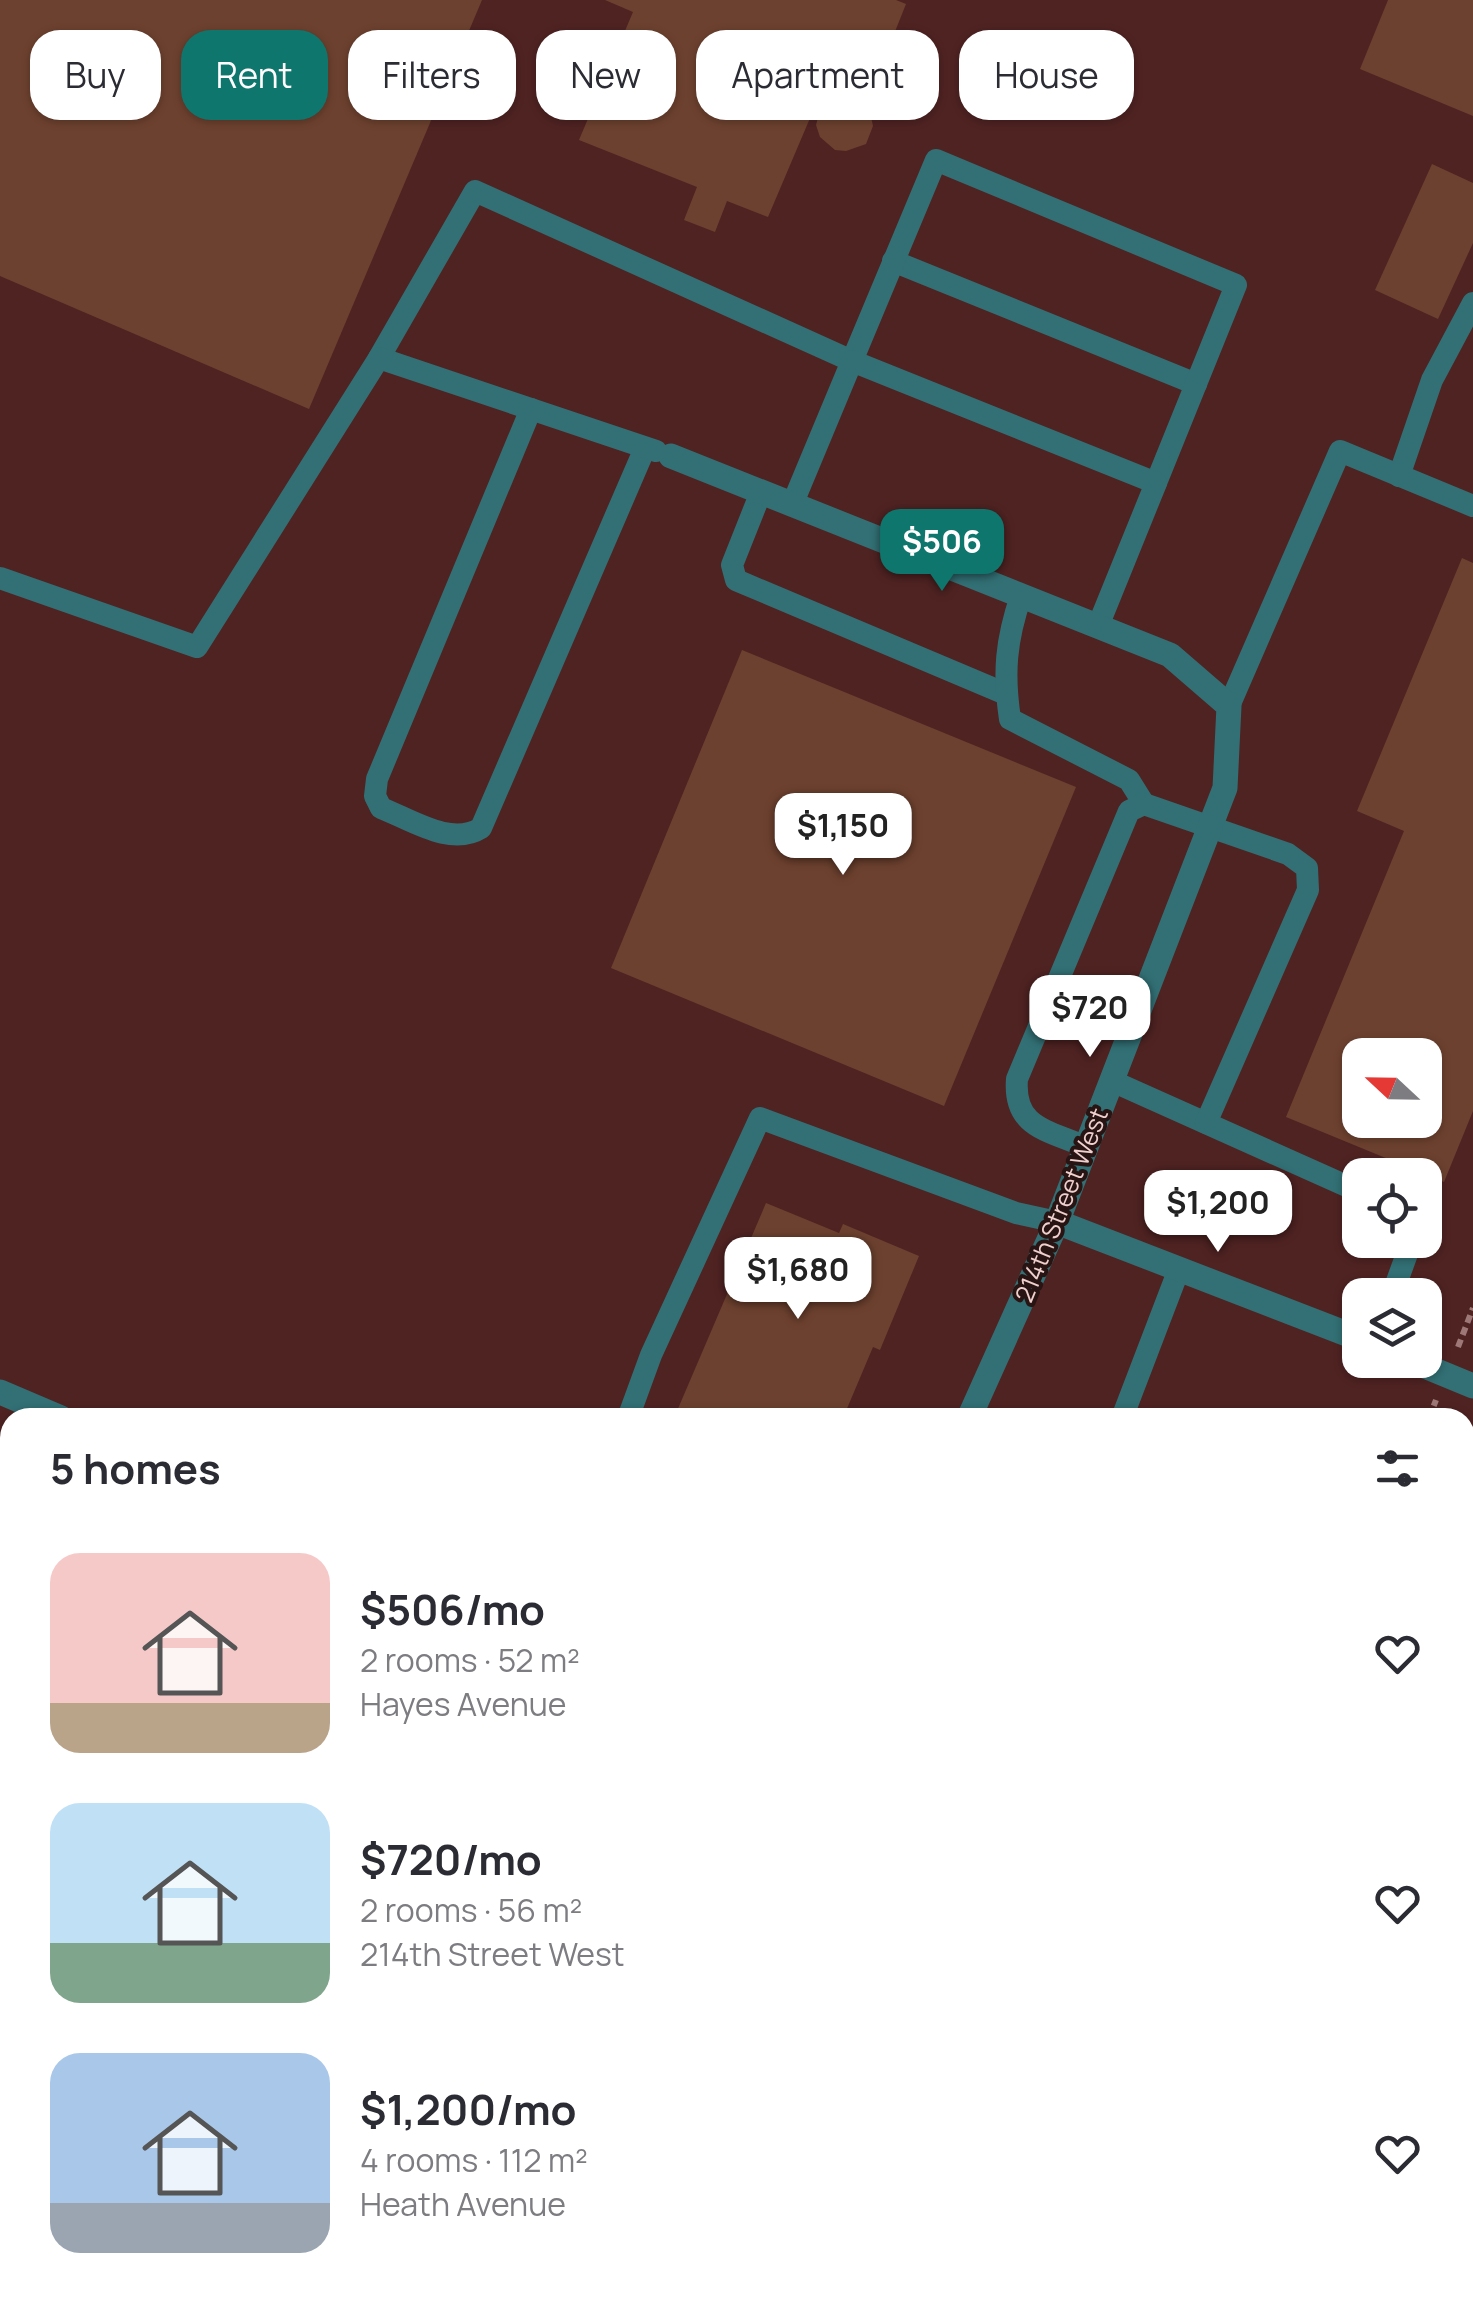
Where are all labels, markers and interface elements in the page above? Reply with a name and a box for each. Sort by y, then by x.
chip: Buy [30,30,161,120]
chip: Rent [181,30,328,120]
chip: Filters [348,30,516,120]
chip: New [536,30,676,120]
chip: Apartment [696,30,939,120]
chip: House [959,30,1134,120]
pin: $506 [883,509,1001,594]
text: $506 [902,519,982,563]
pin: $1,150 [762,793,924,878]
text: $1,150 [797,803,889,847]
pin: $720 [1031,975,1149,1060]
text: $720 [1051,985,1129,1029]
north arrow [1342,1038,1442,1138]
map controls [1342,1038,1442,1378]
street label: 214th Street West [1006,1103,1116,1307]
button: locate [1342,1158,1442,1258]
pin: $1,200 [1137,1170,1299,1255]
text: $1,200 [1166,1180,1270,1224]
pin: $1,680 [717,1237,879,1322]
text: $1,680 [746,1247,850,1291]
button: layers [1342,1278,1442,1378]
text: 5 homes [50,1439,221,1497]
icon: filters [1370,1441,1425,1496]
text: $506/mo [360,1580,545,1638]
icon: home [130,1593,250,1713]
icon: heart [1370,1626,1425,1681]
text: 2 rooms · 52 m² [360,1638,580,1682]
text: Hayes Avenue [360,1682,566,1726]
text: $720/mo [360,1830,542,1888]
icon: home [130,1843,250,1963]
icon: heart [1370,1876,1425,1931]
text: 2 rooms · 56 m² [360,1888,582,1932]
text: 214th Street West [360,1932,625,1976]
text: $1,200/mo [360,2080,576,2138]
icon: home [130,2093,250,2213]
icon: heart [1370,2126,1425,2181]
text: 4 rooms · 112 m² [360,2138,588,2182]
text: Heath Avenue [360,2182,566,2226]

